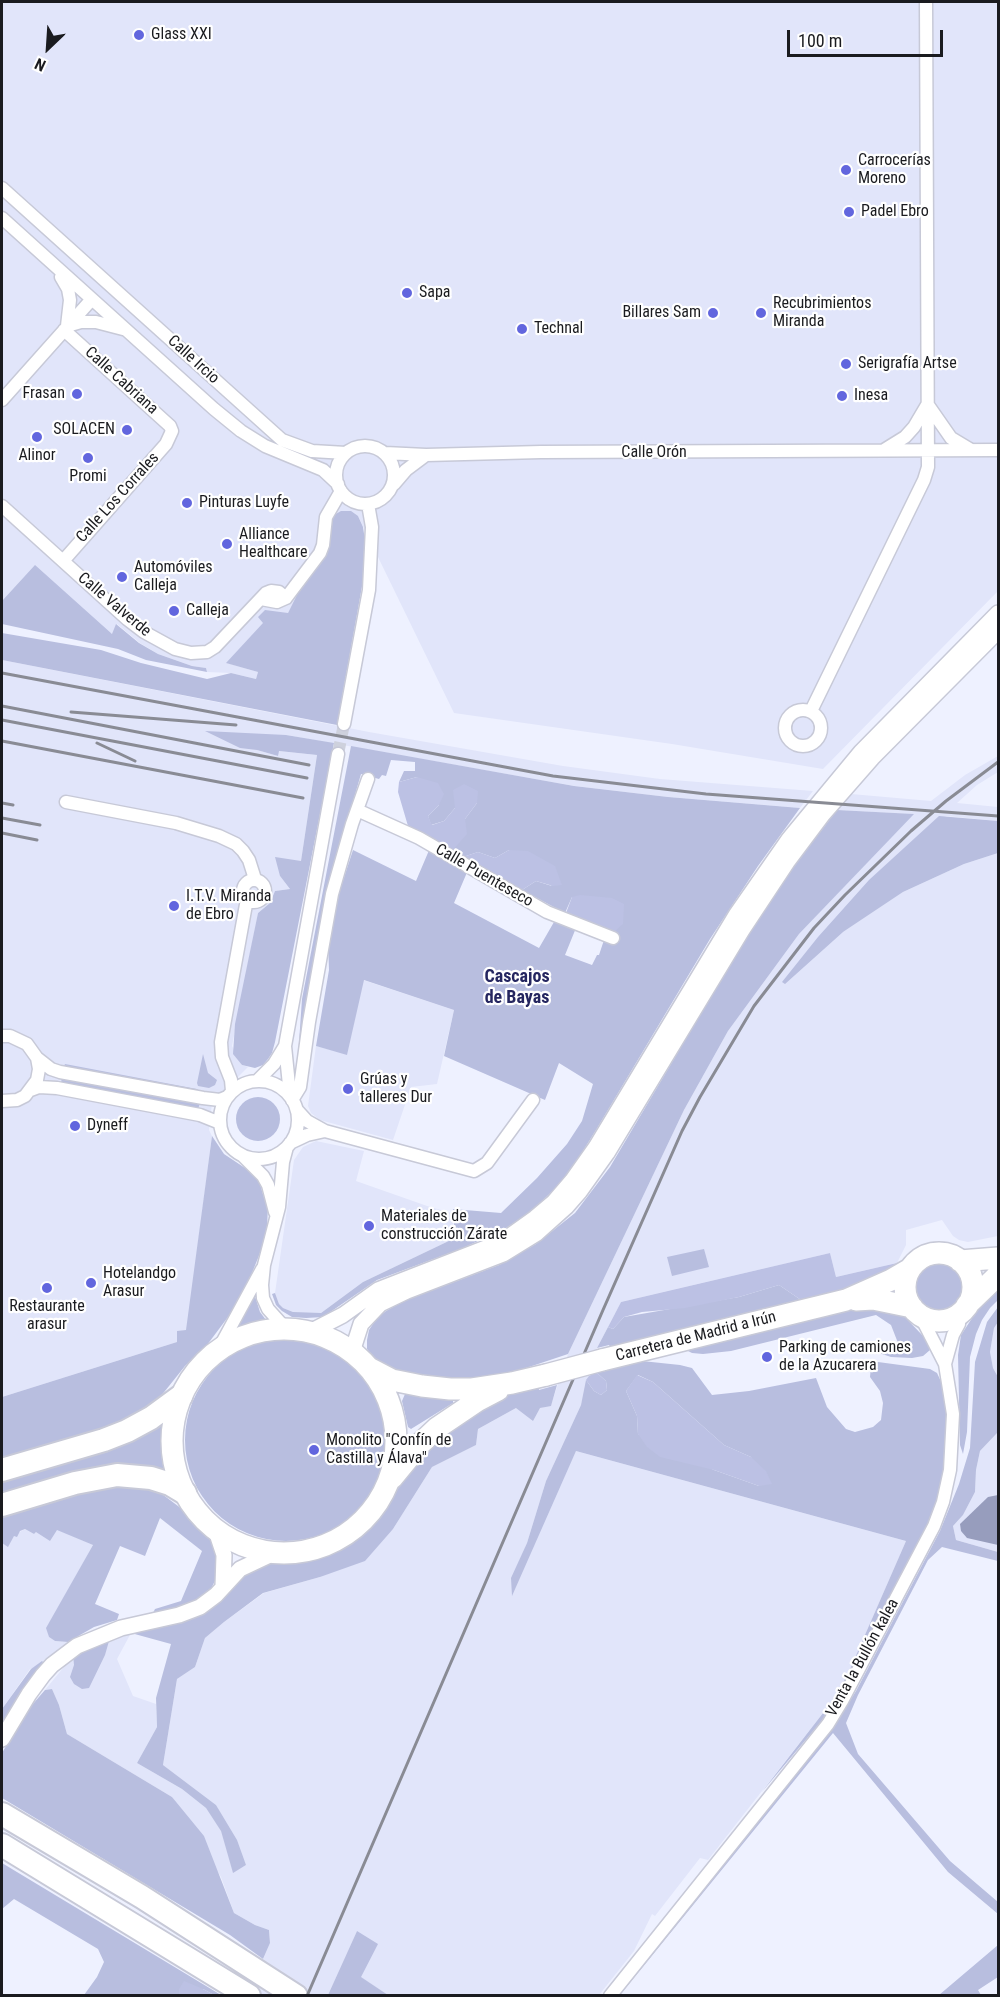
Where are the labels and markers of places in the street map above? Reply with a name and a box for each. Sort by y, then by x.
place label: Glass XXI [151,25,212,45]
marker: Glass XXI [132,28,146,42]
place label: Carrocerías Moreno [858,151,931,189]
marker: Carrocerías Moreno [839,163,853,177]
place label: Padel Ebro [861,202,929,222]
marker: Padel Ebro [842,205,856,219]
place label: Sapa [419,283,451,303]
marker: Sapa [400,286,414,300]
place label: Recubrimientos Miranda [773,294,871,332]
place label: Billares Sam [622,303,701,323]
marker: Billares Sam [706,306,720,320]
marker: Recubrimientos Miranda [754,306,768,320]
place label: Technal [534,319,583,339]
marker: Technal [515,322,529,336]
place label: Serigrafía Artse [858,354,957,374]
marker: Serigrafía Artse [839,357,853,371]
place label: Frasan [23,384,65,404]
place label: Inesa [854,386,888,406]
marker: Frasan [70,387,84,401]
marker: Inesa [835,389,849,403]
place label: SOLACEN [53,420,115,440]
marker: SOLACEN [120,423,134,437]
marker: Alinor [30,430,44,444]
place label: Alinor [18,446,56,466]
marker: Promi [81,451,95,465]
place label: Promi [69,467,107,487]
place label: Pinturas Luyfe [199,493,289,513]
marker: Pinturas Luyfe [180,496,194,510]
place label: Alliance Healthcare [239,525,308,563]
marker: Alliance Healthcare [220,537,234,551]
place label: Automóviles Calleja [134,558,212,596]
marker: Automóviles Calleja [115,570,129,584]
place label: Calleja [186,601,229,621]
marker: Calleja [167,604,181,618]
place label: I.T.V. Miranda de Ebro [186,887,272,925]
marker: I.T.V. Miranda de Ebro [167,899,181,913]
place label: Grúas y talleres Dur [360,1070,432,1108]
marker: Grúas y talleres Dur [341,1082,355,1096]
place label: Dyneff [87,1116,128,1136]
marker: Dyneff [68,1119,82,1133]
place label: Materiales de construcción Zárate [381,1207,507,1245]
marker: Materiales de construcción Zárate [362,1219,376,1233]
place label: Hotelandgo Arasur [103,1264,176,1302]
marker: Hotelandgo Arasur [84,1276,98,1290]
marker: Restaurante arasur [40,1281,54,1295]
place label: Restaurante arasur [9,1297,85,1335]
place label: Parking de camiones de la Azucarera [779,1338,911,1376]
marker: Parking de camiones de la Azucarera [760,1350,774,1364]
place label: Monolito "Confín de Castilla y Álava" [326,1431,451,1469]
marker: Monolito "Confín de Castilla y Álava" [307,1443,321,1457]

